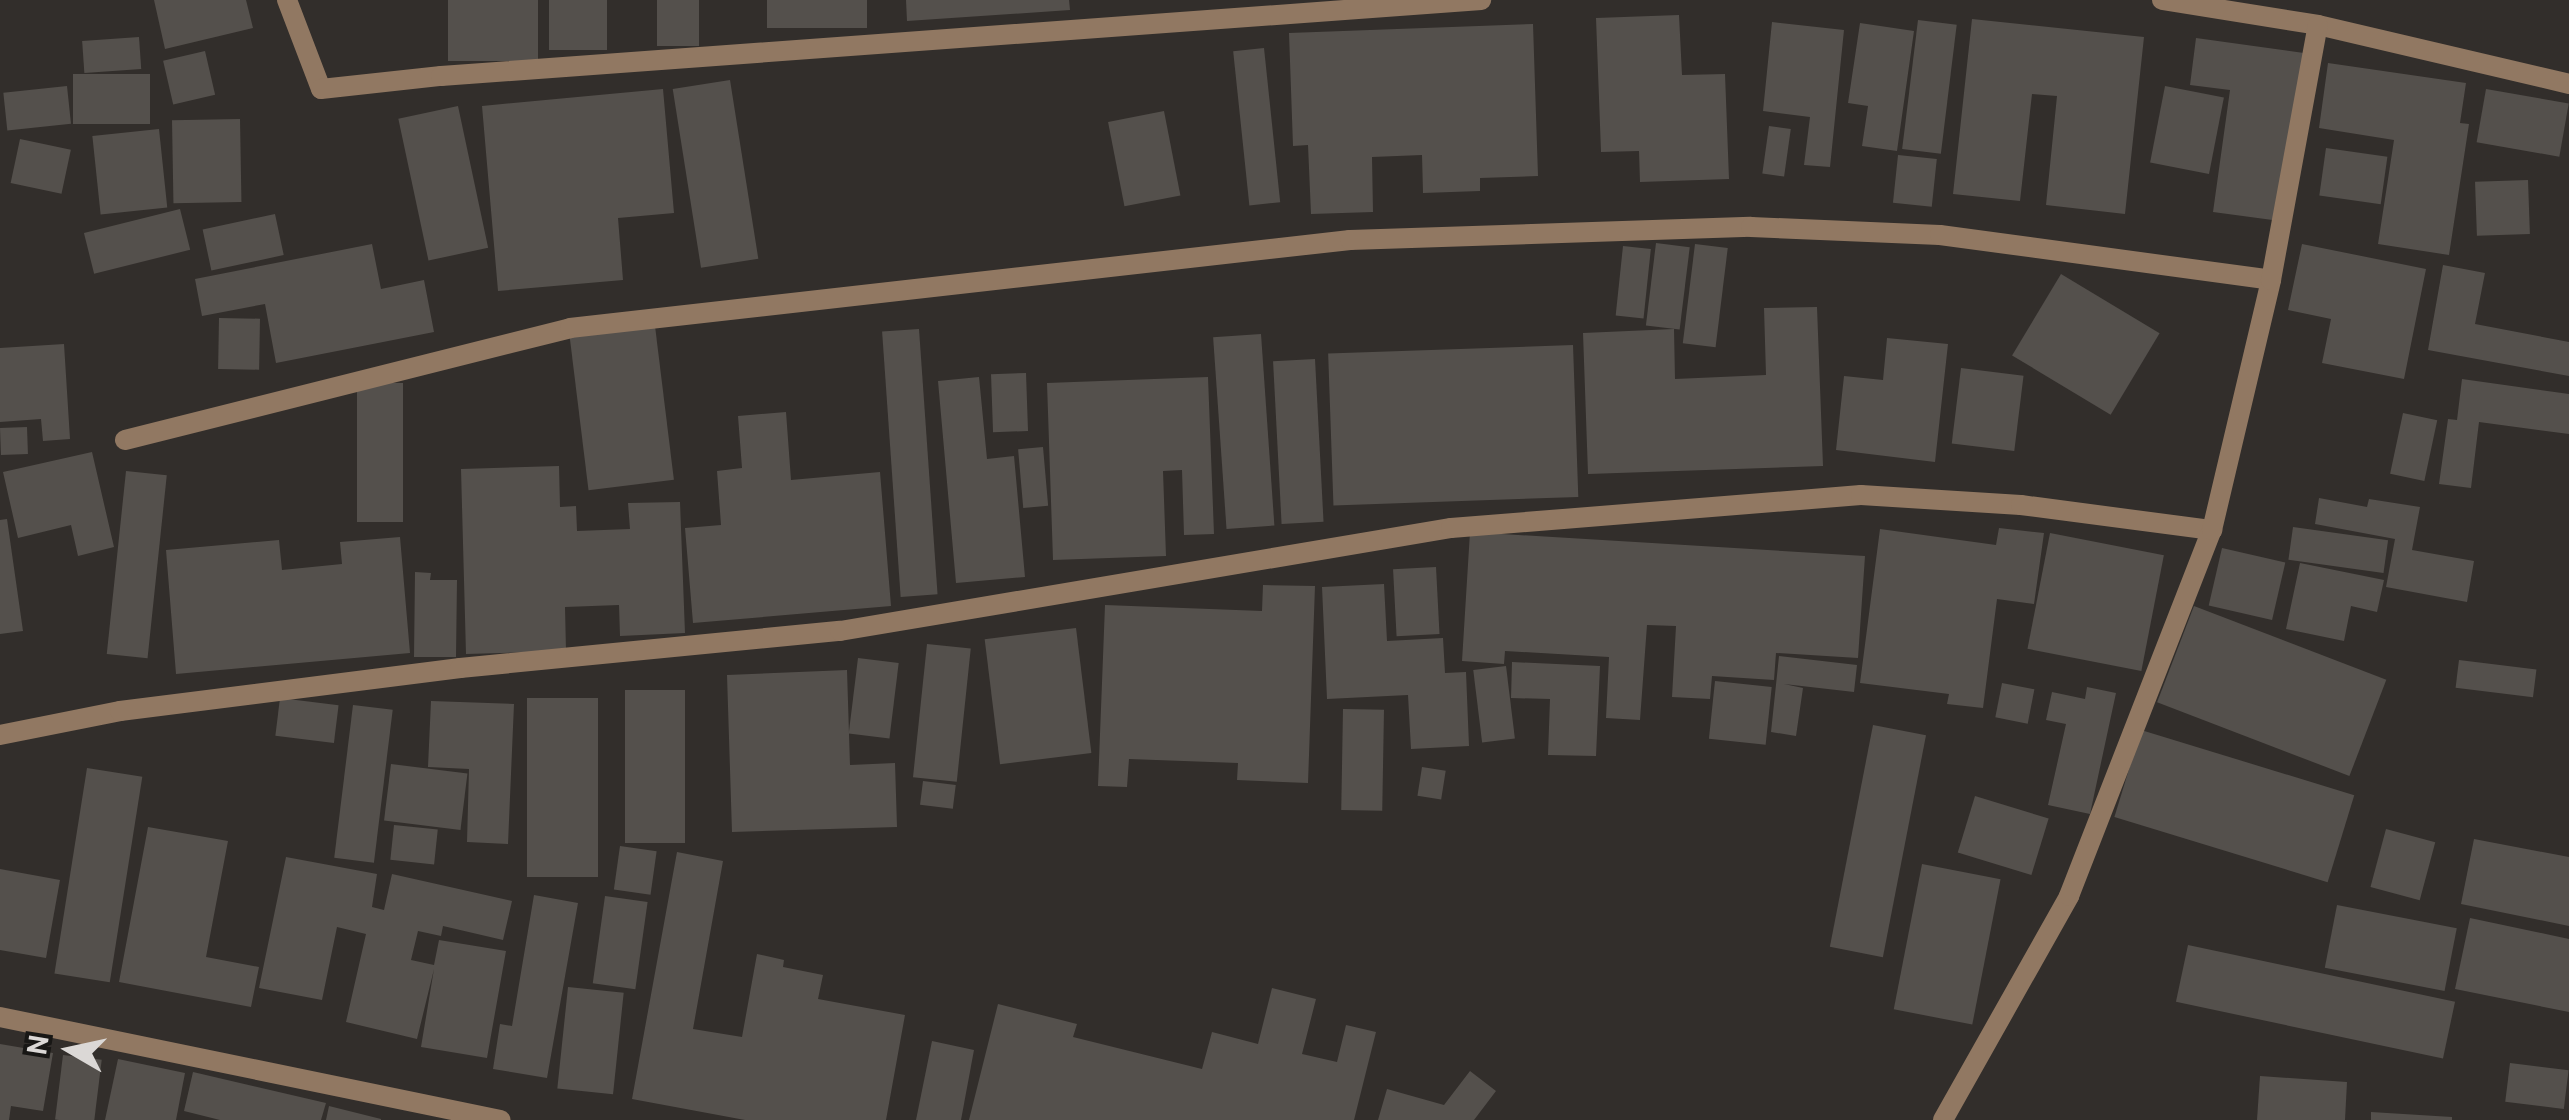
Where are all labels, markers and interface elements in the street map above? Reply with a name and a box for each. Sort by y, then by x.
north arrow [20,1000,120,1100]
text: N [21,1033,60,1058]

